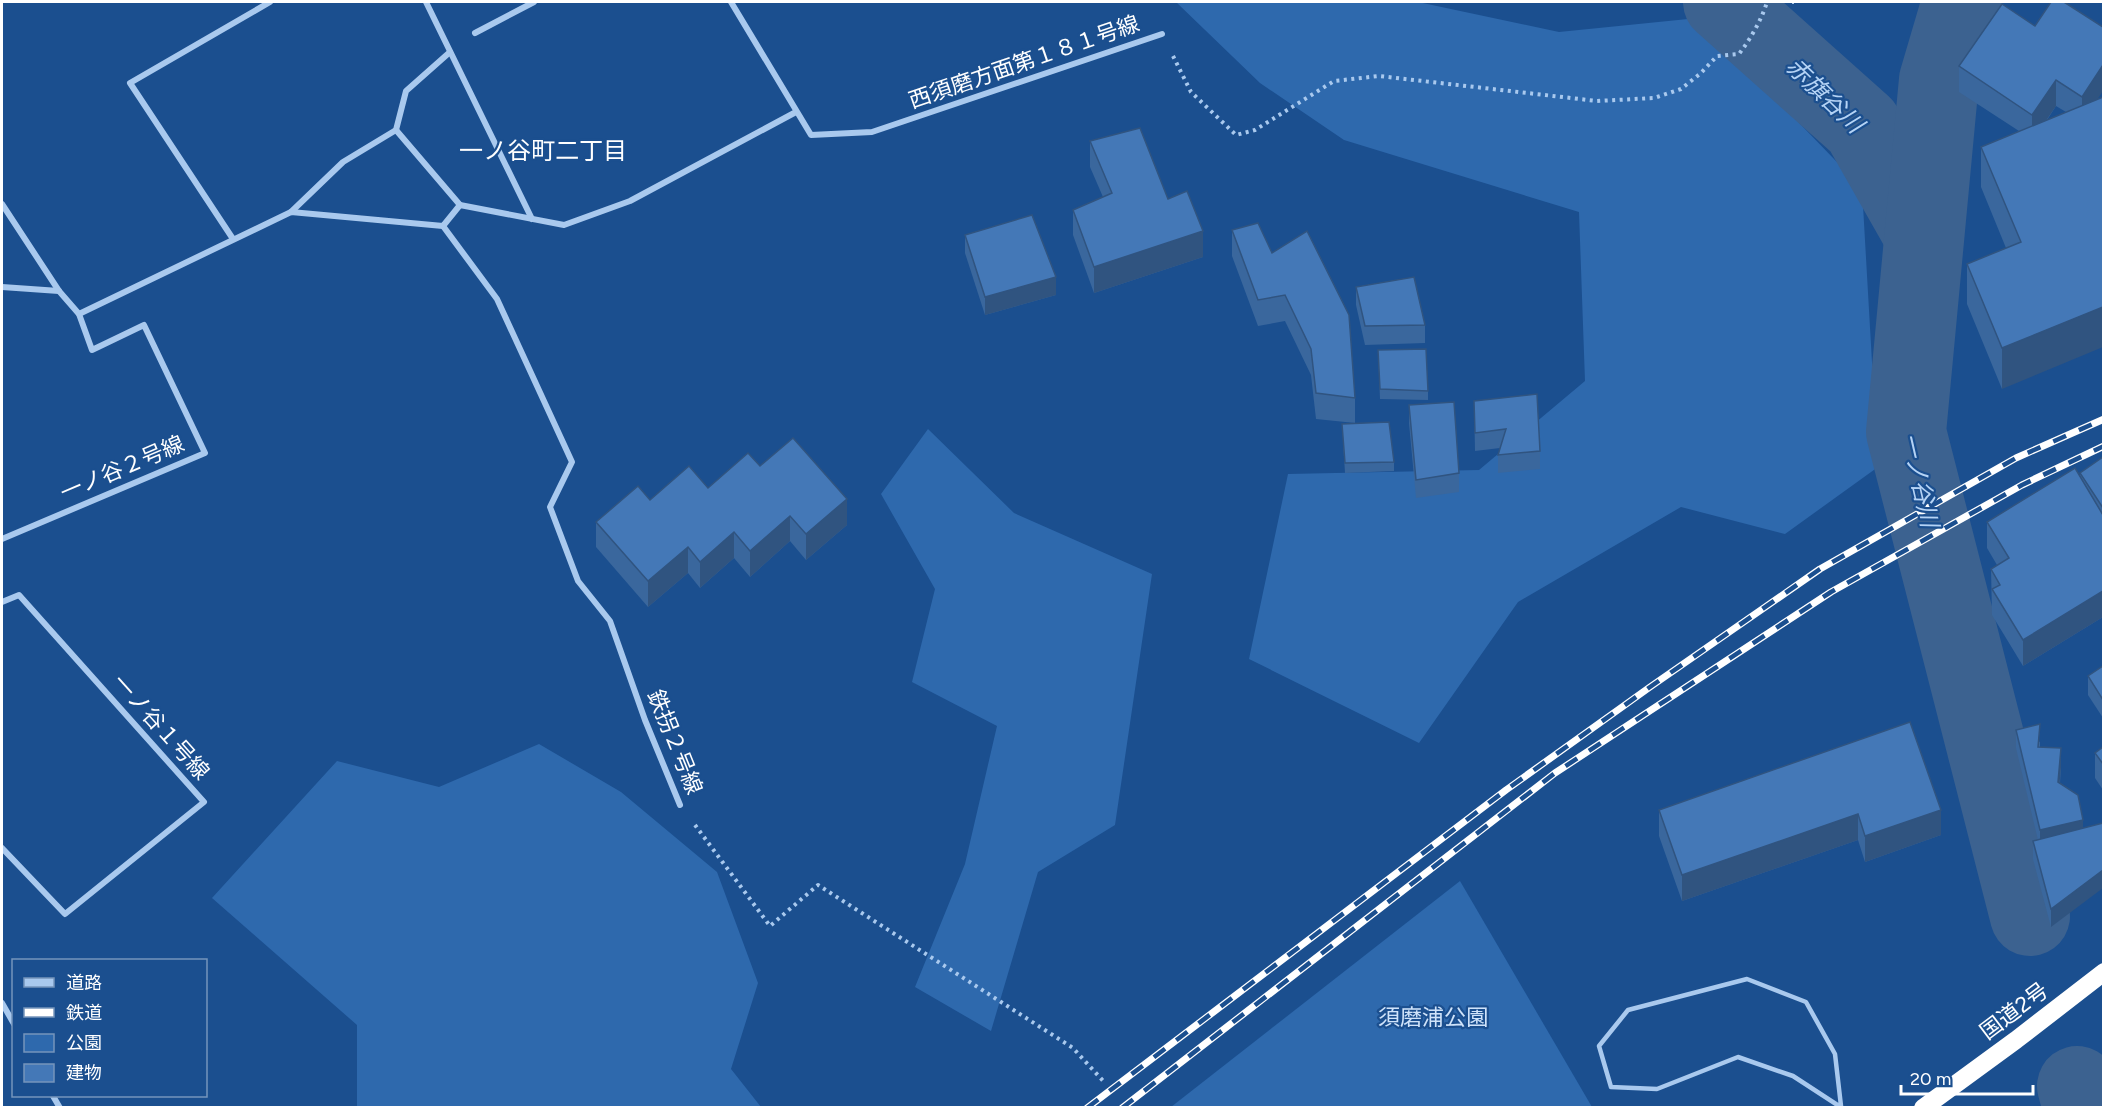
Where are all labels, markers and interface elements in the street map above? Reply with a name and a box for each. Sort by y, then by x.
street label: 西須磨方面第１８１号線 [905,10,1143,114]
water label: 赤旗谷川 [1780,51,1872,141]
district label: 一ノ谷町二丁目 [459,136,627,165]
street label: 一ノ谷２号線 [56,430,188,506]
water label: 一ノ谷川 [1895,430,1946,533]
street label: 一ノ谷１号線 [107,669,215,785]
street label: 鉄拐２号線 [642,686,708,798]
legend [12,959,207,1097]
text: 道路 [66,972,102,994]
street label: 国道2号 [1975,977,2053,1045]
text: 鉄道 [66,1002,102,1024]
park label: 須磨浦公園 [1378,1004,1488,1031]
text: 公園 [66,1032,102,1054]
scale bar [1901,1058,2033,1096]
text: 建物 [66,1062,102,1084]
text: 20 m [1910,1068,1951,1090]

